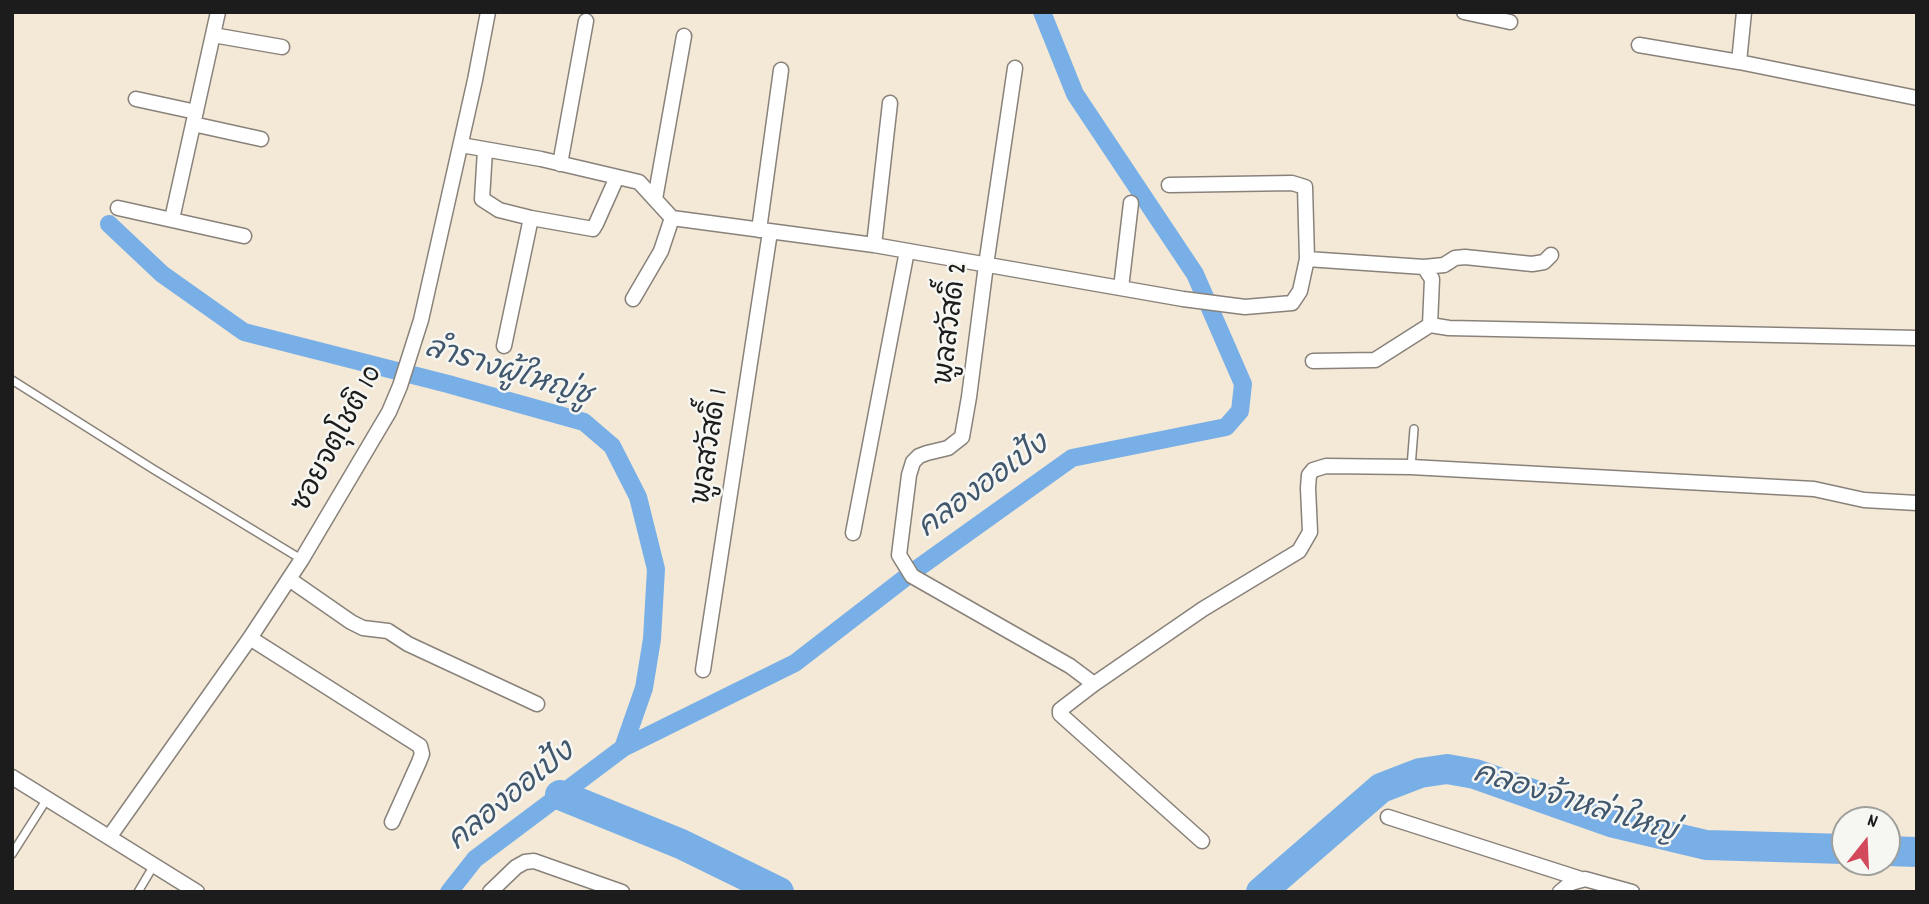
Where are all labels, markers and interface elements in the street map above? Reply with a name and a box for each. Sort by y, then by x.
street label: พูลสวัสดิ์ 2 [930,261,978,387]
water label: ลำรางผู้ใหญ่ชู [419,333,595,417]
street label: ซอยจตุโชติ 10 [287,361,393,519]
street label: พูลสวัสดิ์ 1 [687,386,739,508]
water label: คลองออเป้ง [913,429,1057,549]
water label: คลองออเป้ง [442,737,584,861]
water label: คลองจ้าหล่าใหญ่ [1468,758,1680,854]
north arrow [1831,806,1901,876]
text: N [1863,808,1881,837]

